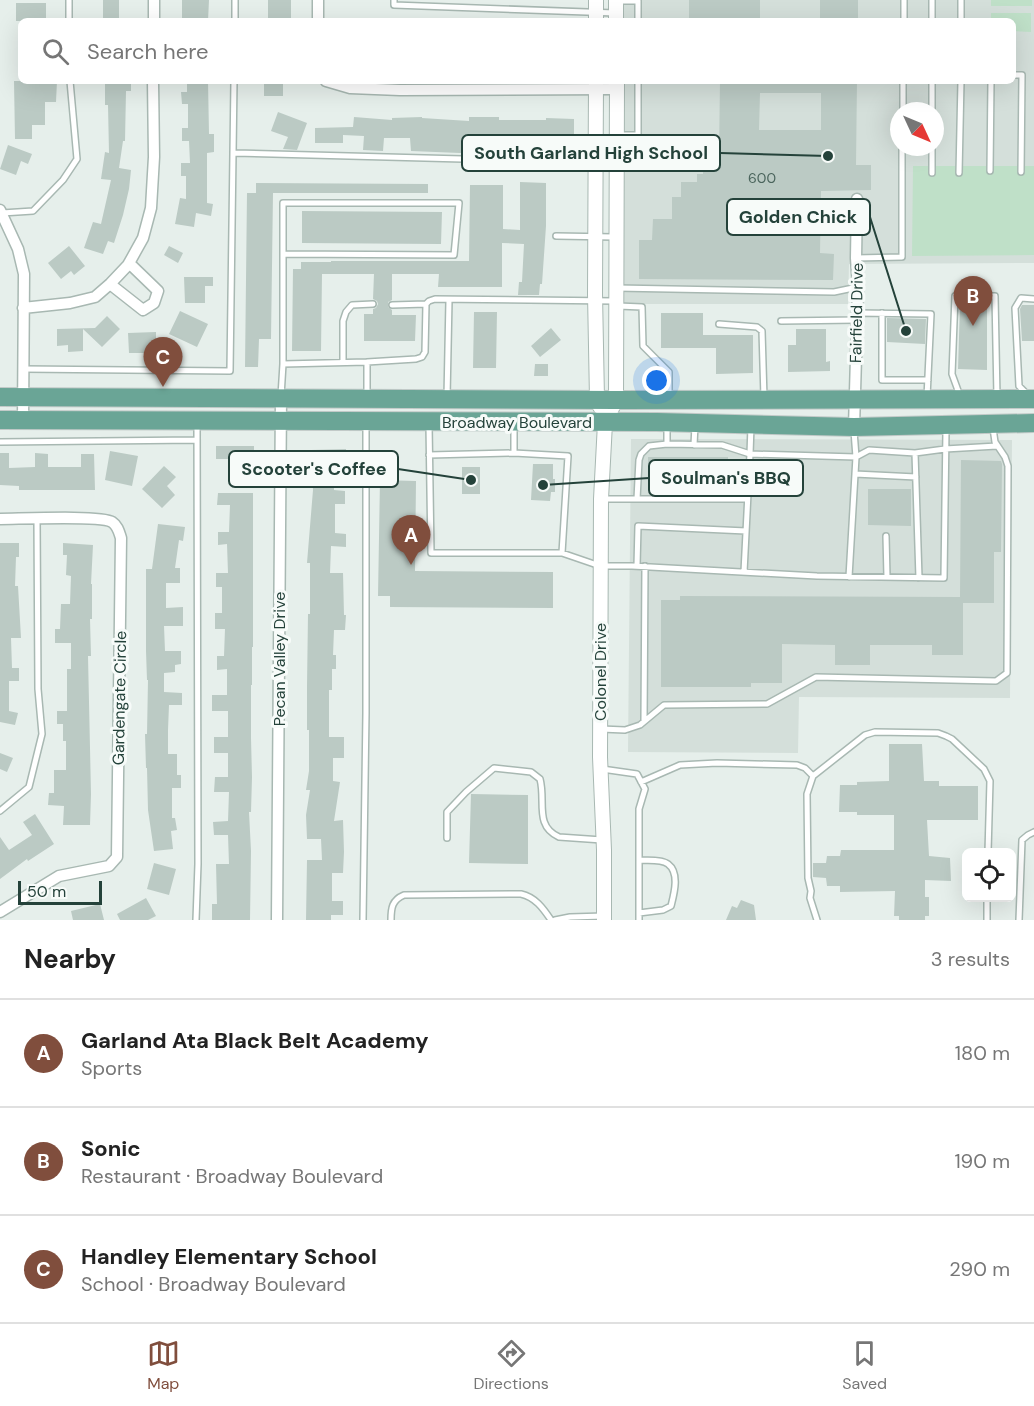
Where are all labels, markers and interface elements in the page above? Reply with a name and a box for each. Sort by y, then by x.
search box [18,18,1016,84]
icon: search [39,35,72,68]
text: Search here [87,37,208,66]
north arrow [890,102,944,156]
callout: South Garland High School [462,135,720,171]
text: South Garland High School [474,141,708,165]
house number: 600 [748,169,776,187]
callout: Golden Chick [727,199,870,235]
text: Golden Chick [739,205,858,229]
street label: Fairfield Drive [845,263,868,363]
pin: B [954,276,992,326]
pin: C [144,338,182,387]
your location [642,366,671,395]
street label: Broadway Boulevard [442,412,592,433]
callout: Scooter's Coffee [229,451,398,487]
text: Scooter's Coffee [241,457,387,481]
callout: Soulman's BBQ [649,460,803,496]
text: Soulman's BBQ [661,466,791,490]
pin: A [392,516,430,565]
street label: Pecan Valley Drive [269,592,290,726]
street label: Colonel Drive [590,623,611,721]
street label: Gardengate Circle [108,631,131,765]
map controls [962,848,1016,902]
button: locate [962,848,1016,902]
scale bar [18,878,102,906]
text: 50 m [27,881,66,902]
text: Nearby [24,942,116,976]
text: 3 results [931,946,1010,972]
text: Garland Ata Black Belt Academy [81,1026,429,1055]
text: A [36,1040,51,1066]
text: 180 m [955,1040,1010,1066]
text: Sports [81,1055,142,1081]
text: Sonic [81,1134,141,1163]
text: B [37,1148,50,1174]
text: 190 m [954,1148,1010,1174]
text: Restaurant · Broadway Boulevard [81,1163,383,1189]
text: Handley Elementary School [81,1242,377,1271]
text: C [36,1256,51,1282]
text: 290 m [949,1256,1010,1282]
text: School · Broadway Boulevard [81,1271,346,1297]
tab: Map [147,1337,180,1394]
tab: Directions [473,1337,549,1394]
tab: Saved [842,1337,887,1394]

